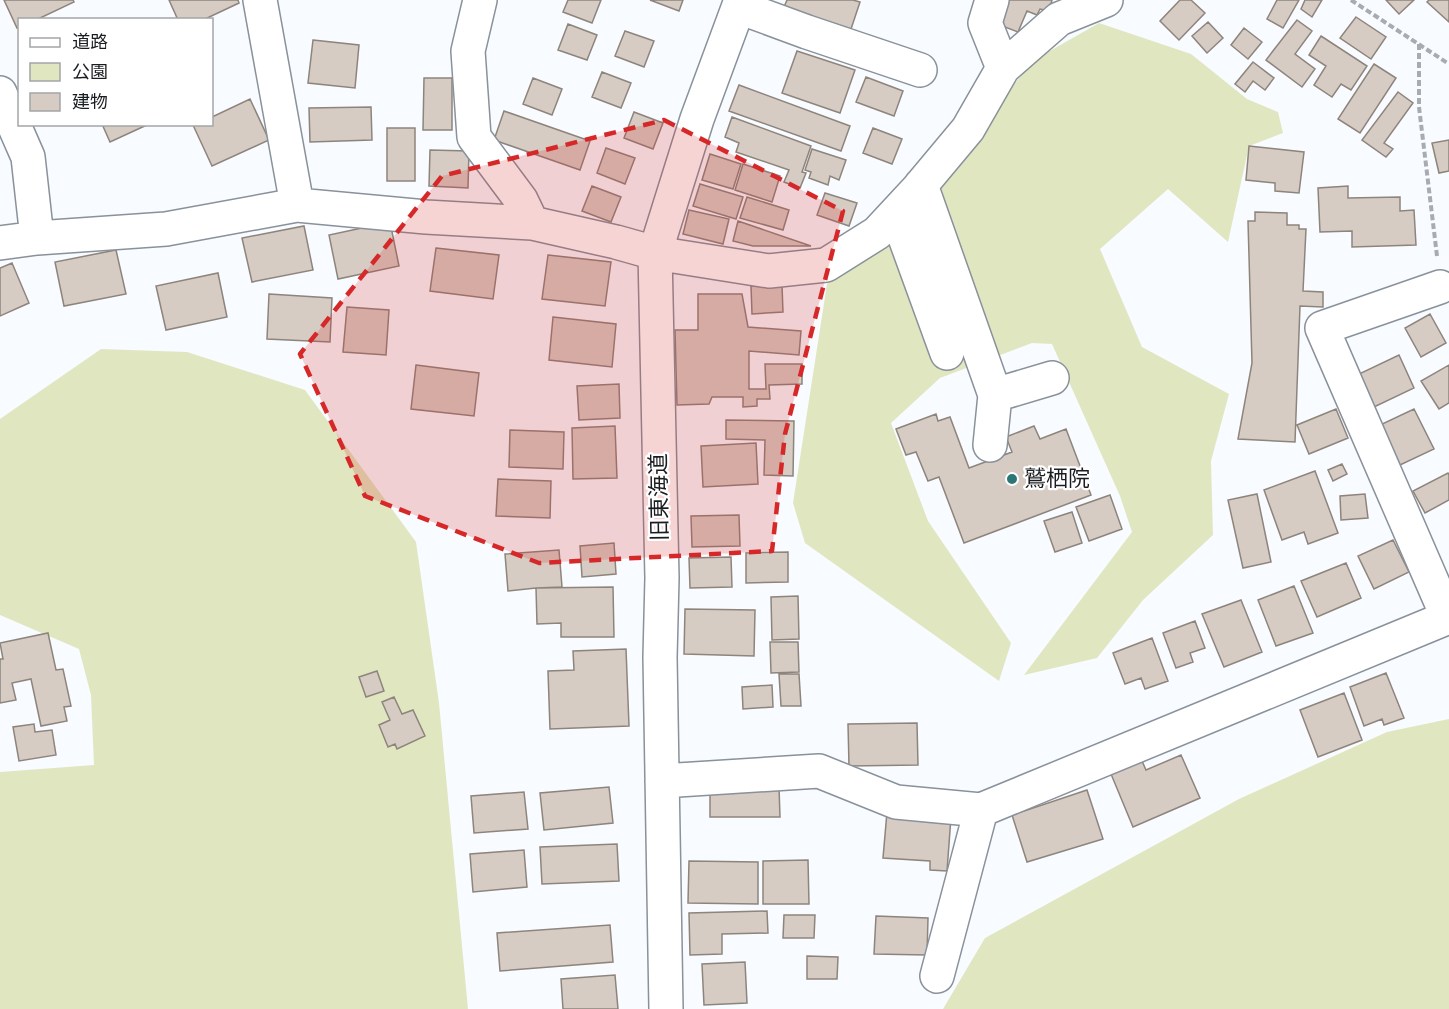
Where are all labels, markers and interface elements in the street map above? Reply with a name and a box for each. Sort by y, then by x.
legend [18,18,213,126]
text: 道路 [72,32,108,53]
text: 公園 [72,62,108,83]
text: 建物 [72,92,108,113]
street label: 旧東海道 [646,453,674,541]
place label: 鷲栖院 [1024,466,1090,493]
marker: 鷲栖院 [1005,472,1019,486]

